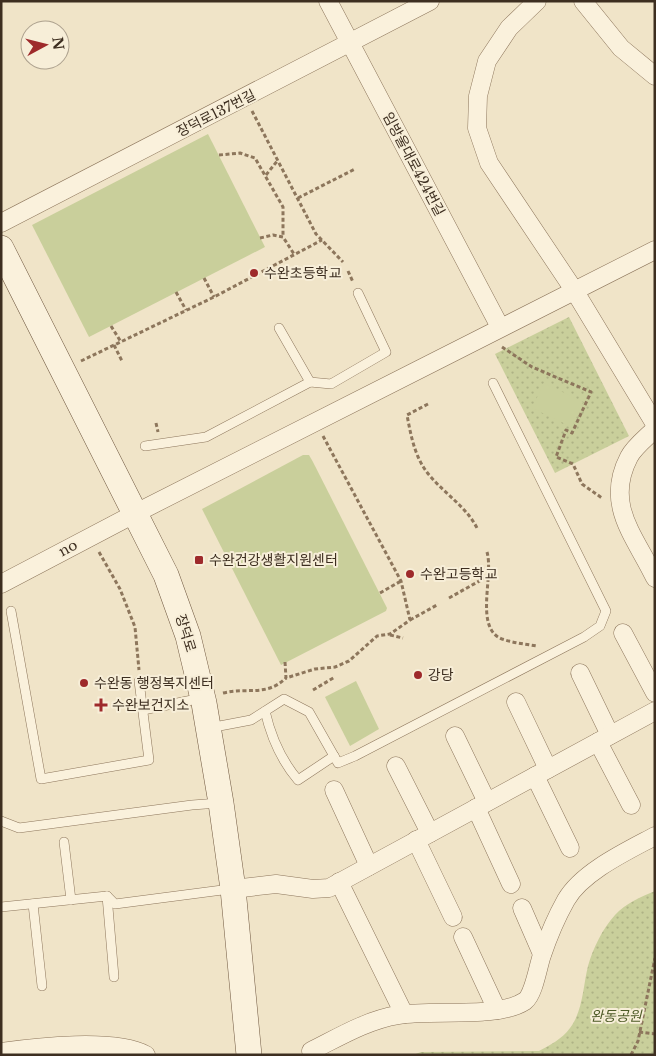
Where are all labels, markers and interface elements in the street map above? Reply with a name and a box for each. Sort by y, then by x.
north arrow [20,20,70,70]
text: N [48,36,68,51]
street label: 장덕로137번길 [173,85,259,141]
street label: 임방울대로424번길 [379,109,449,219]
place label: 수완초등학교 [264,264,341,282]
marker: 수완초등학교 [248,267,260,279]
street label: no [55,536,81,560]
place label: 수완건강생활지원센터 [209,551,338,569]
marker: 수완건강생활지원센터 [193,554,205,566]
place label: 수완고등학교 [420,565,497,583]
marker: 수완고등학교 [404,568,416,580]
street label: 장덕로 [172,612,200,654]
place label: 강당 [428,666,454,684]
marker: 강당 [412,669,424,681]
place label: 수완동 행정복지센터 [94,674,214,692]
marker: 수완동 행정복지센터 [78,677,90,689]
place label: 수완보건지소 [112,696,189,714]
marker: 수완보건지소 [94,698,108,712]
park label: 완동공원 [590,1007,643,1025]

